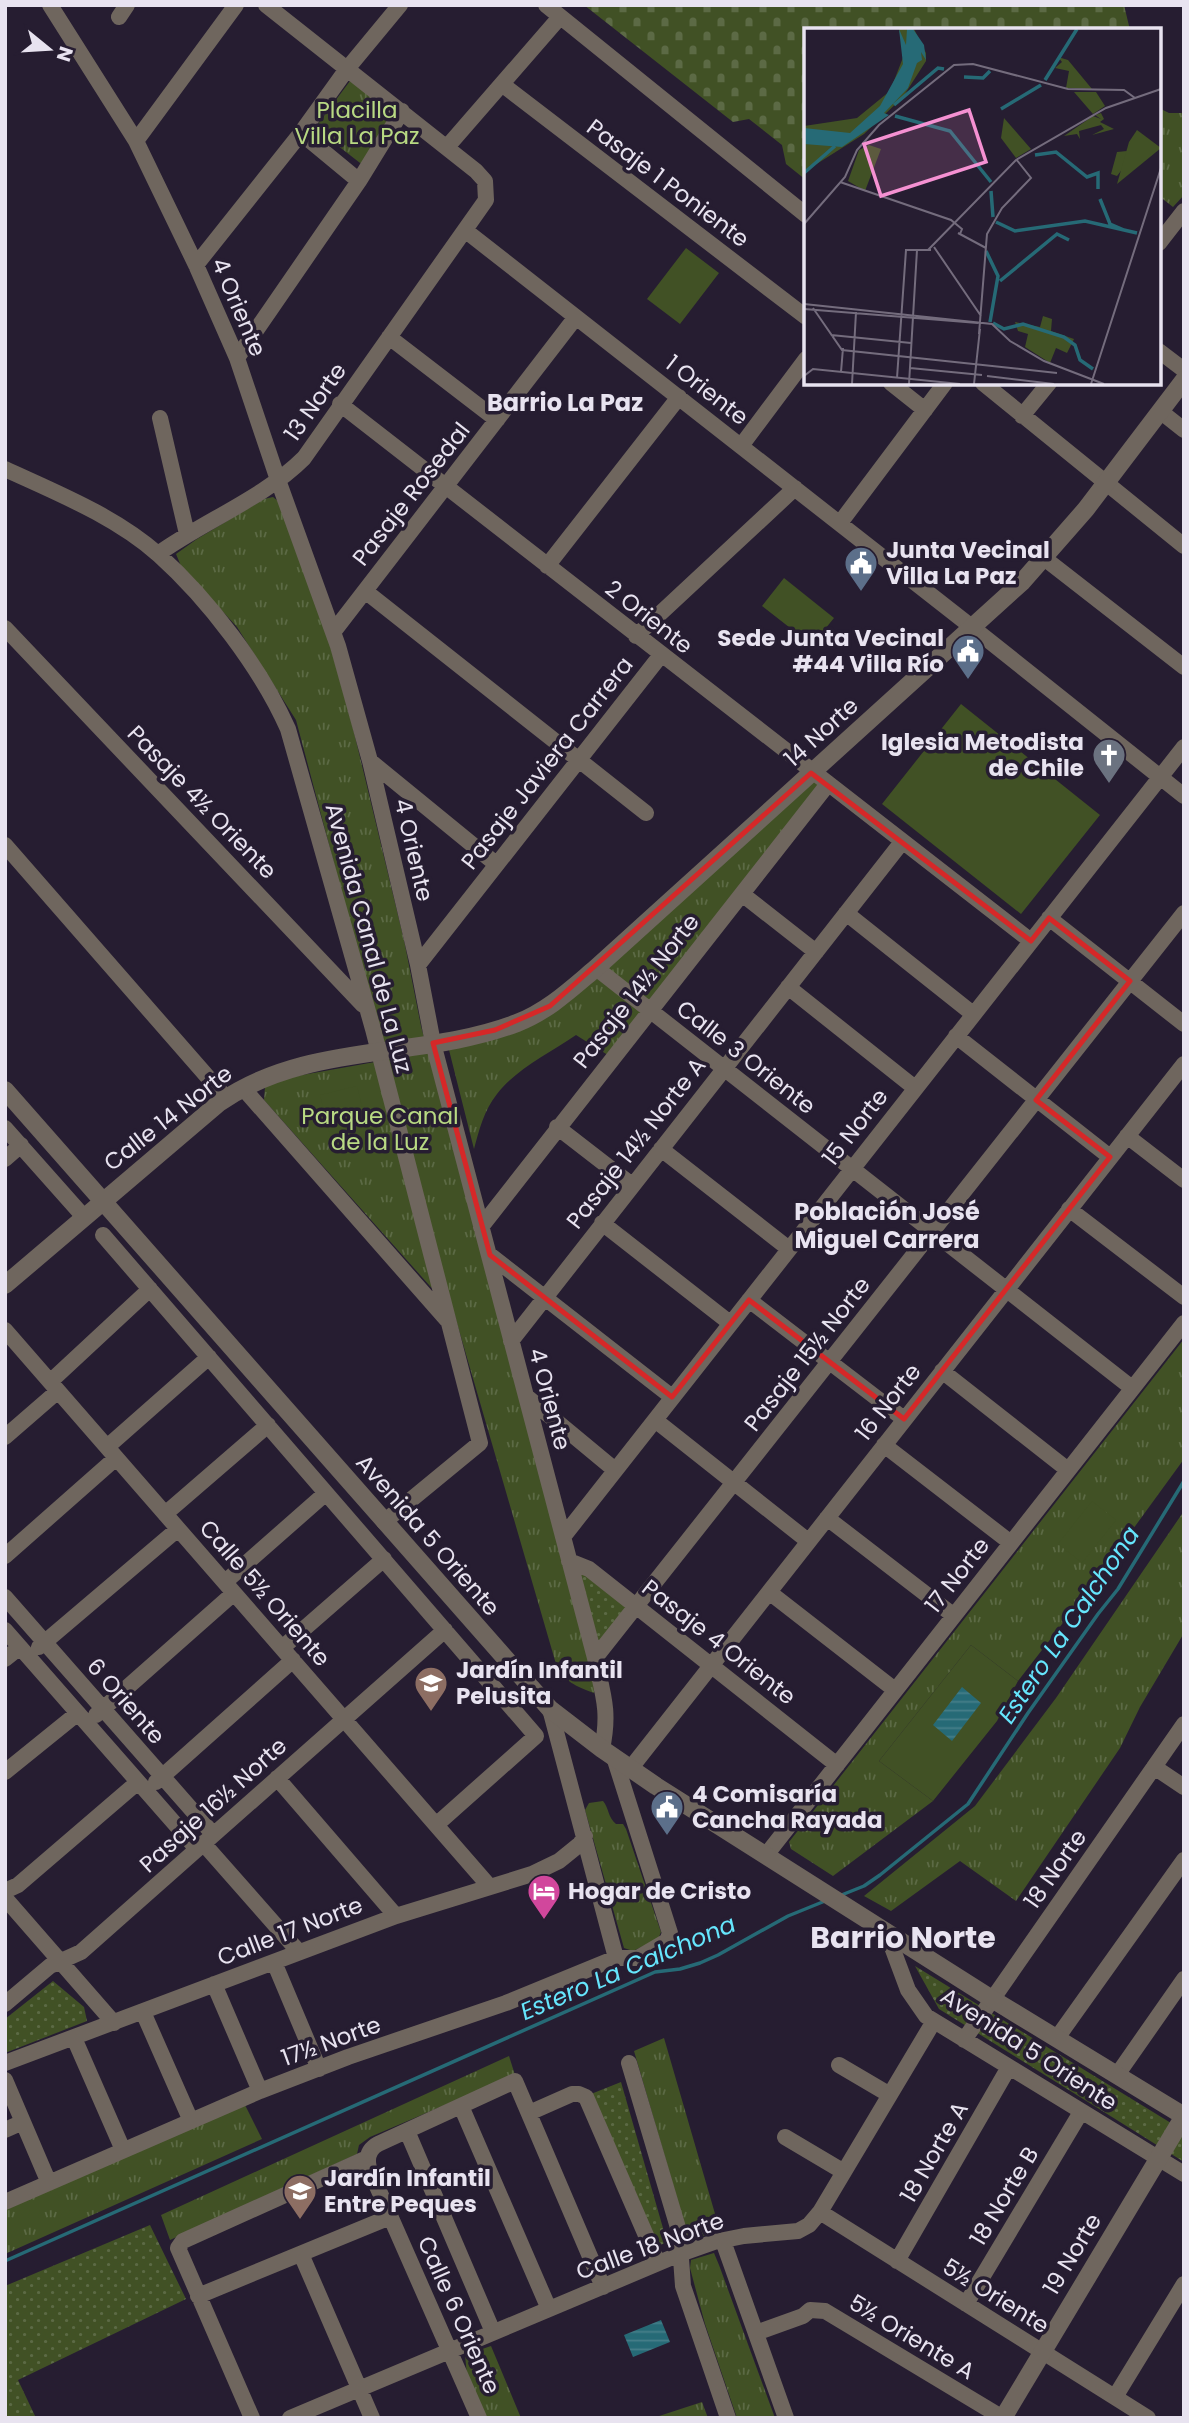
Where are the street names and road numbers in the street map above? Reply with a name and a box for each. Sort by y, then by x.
street label: Pasaje 1 Poniente [580,111,756,255]
street label: 4 Oriente [204,253,274,361]
street label: 1 Oriente [659,347,755,433]
street label: 13 Norte [276,356,354,448]
street label: Pasaje Rosedal [345,415,477,573]
street label: 2 Oriente [598,573,700,661]
street label: Pasaje Javiera Carrera [454,650,640,876]
street label: 14 Norte [777,690,865,774]
street label: Pasaje 4½ Oriente [120,718,284,886]
street label: 4 Oriente [387,795,441,905]
street label: Avenida Canal de La Luz [318,799,420,1077]
street label: Pasaje 14½ Norte [565,907,707,1075]
street label: Calle 3 Oriente [670,992,822,1122]
street label: Pasaje 14½ Norte A [559,1051,713,1235]
street label: Calle 14 Norte [97,1058,239,1178]
street label: 15 Norte [815,1082,895,1172]
street label: Pasaje 15½ Norte [736,1270,878,1438]
street label: 4 Oriente [521,1344,579,1454]
street label: 16 Norte [848,1357,928,1447]
street label: Avenida 5 Oriente [349,1447,507,1623]
street label: Calle 5½ Oriente [192,1513,338,1673]
street label: 17 Norte [917,1530,997,1620]
street label: Pasaje 4 Oriente [635,1572,803,1712]
street label: 6 Oriente [80,1651,172,1751]
street label: Pasaje 16½ Norte [132,1730,294,1880]
street label: 18 Norte [1016,1823,1094,1915]
street label: Calle 17 Norte [213,1889,367,1973]
street label: Avenida 5 Oriente [934,1980,1124,2118]
street label: 17½ Norte [277,2008,385,2074]
street label: 18 Norte A [892,2096,976,2208]
street label: 18 Norte B [962,2140,1046,2252]
street label: Calle 18 Norte [572,2204,728,2288]
street label: 19 Norte [1035,2207,1109,2301]
street label: Calle 6 Oriente [410,2231,508,2399]
street label: 5½ Oriente [937,2251,1055,2341]
street label: 5½ Oriente A [843,2287,981,2387]

